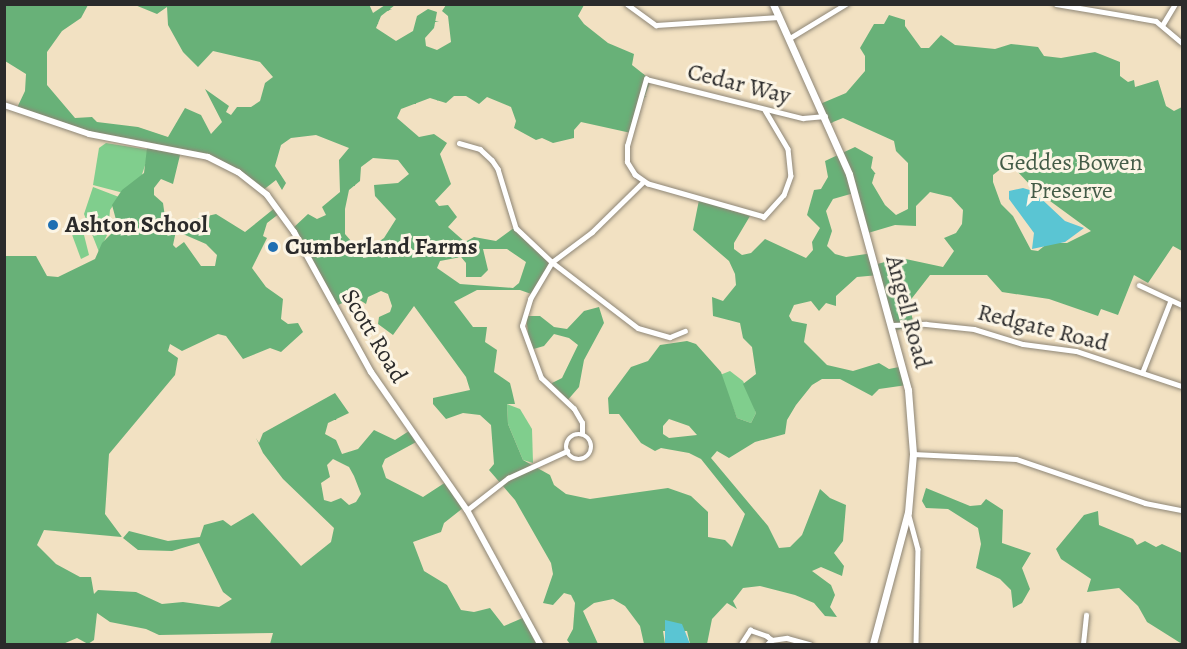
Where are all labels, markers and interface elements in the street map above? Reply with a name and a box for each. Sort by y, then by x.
street label: Cedar Way [684,57,794,111]
park label: Geddes Bowen Preserve [999,149,1143,205]
place label: Ashton School [65,211,208,239]
marker: Ashton School [46,218,60,232]
place label: Cumberland Farms [285,233,477,261]
marker: Cumberland Farms [266,240,280,254]
street label: Angell Road [879,252,937,372]
street label: Scott Road [335,284,413,388]
street label: Redgate Road [975,298,1111,358]

